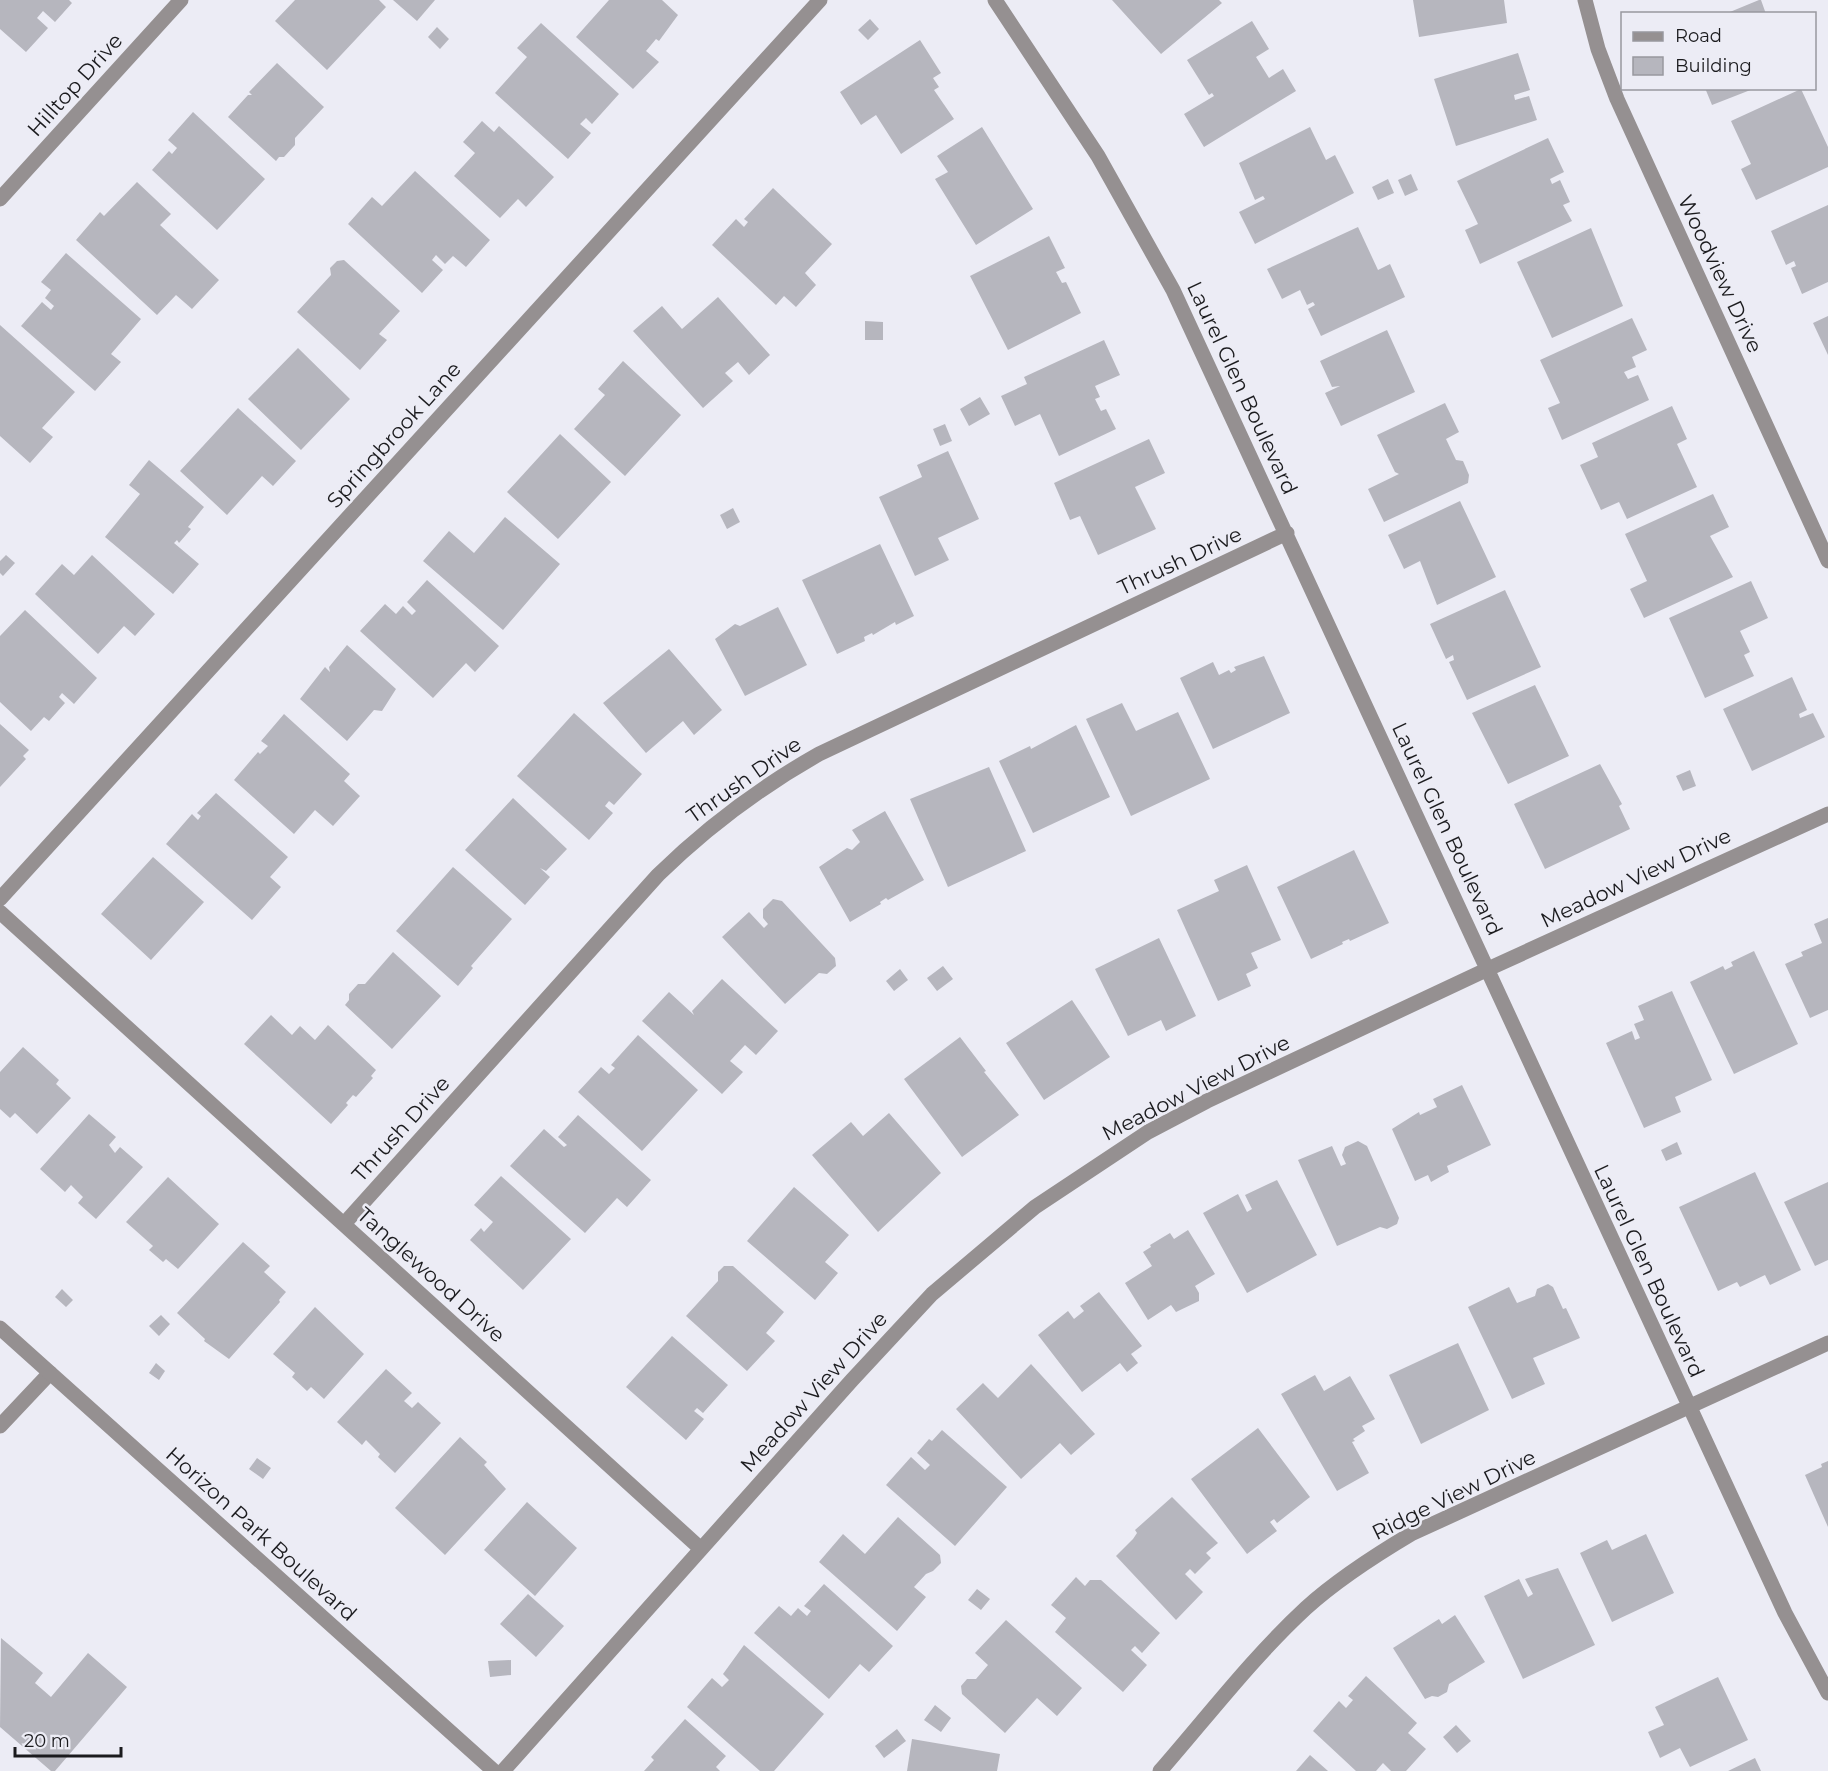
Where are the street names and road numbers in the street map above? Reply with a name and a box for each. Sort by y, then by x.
street label: Hilltop Drive [22,28,127,141]
street label: Woodview Drive [1673,191,1768,357]
street label: Laurel Glen Boulevard [1182,277,1303,498]
street label: Springbrook Lane [321,356,466,513]
street label: Thrush Drive [1114,521,1246,600]
street label: Laurel Glen Boulevard [1387,718,1508,939]
street label: Thrush Drive [682,731,806,828]
street label: Meadow View Drive [1537,822,1735,933]
street label: Meadow View Drive [1098,1029,1294,1146]
street label: Thrush Drive [347,1071,455,1187]
street label: Laurel Glen Boulevard [1589,1160,1710,1381]
street label: Tanglewood Drive [352,1202,510,1347]
street label: Meadow View Drive [735,1306,892,1477]
street label: Horizon Park Boulevard [161,1441,362,1626]
street label: Ridge View Drive [1368,1444,1540,1545]

